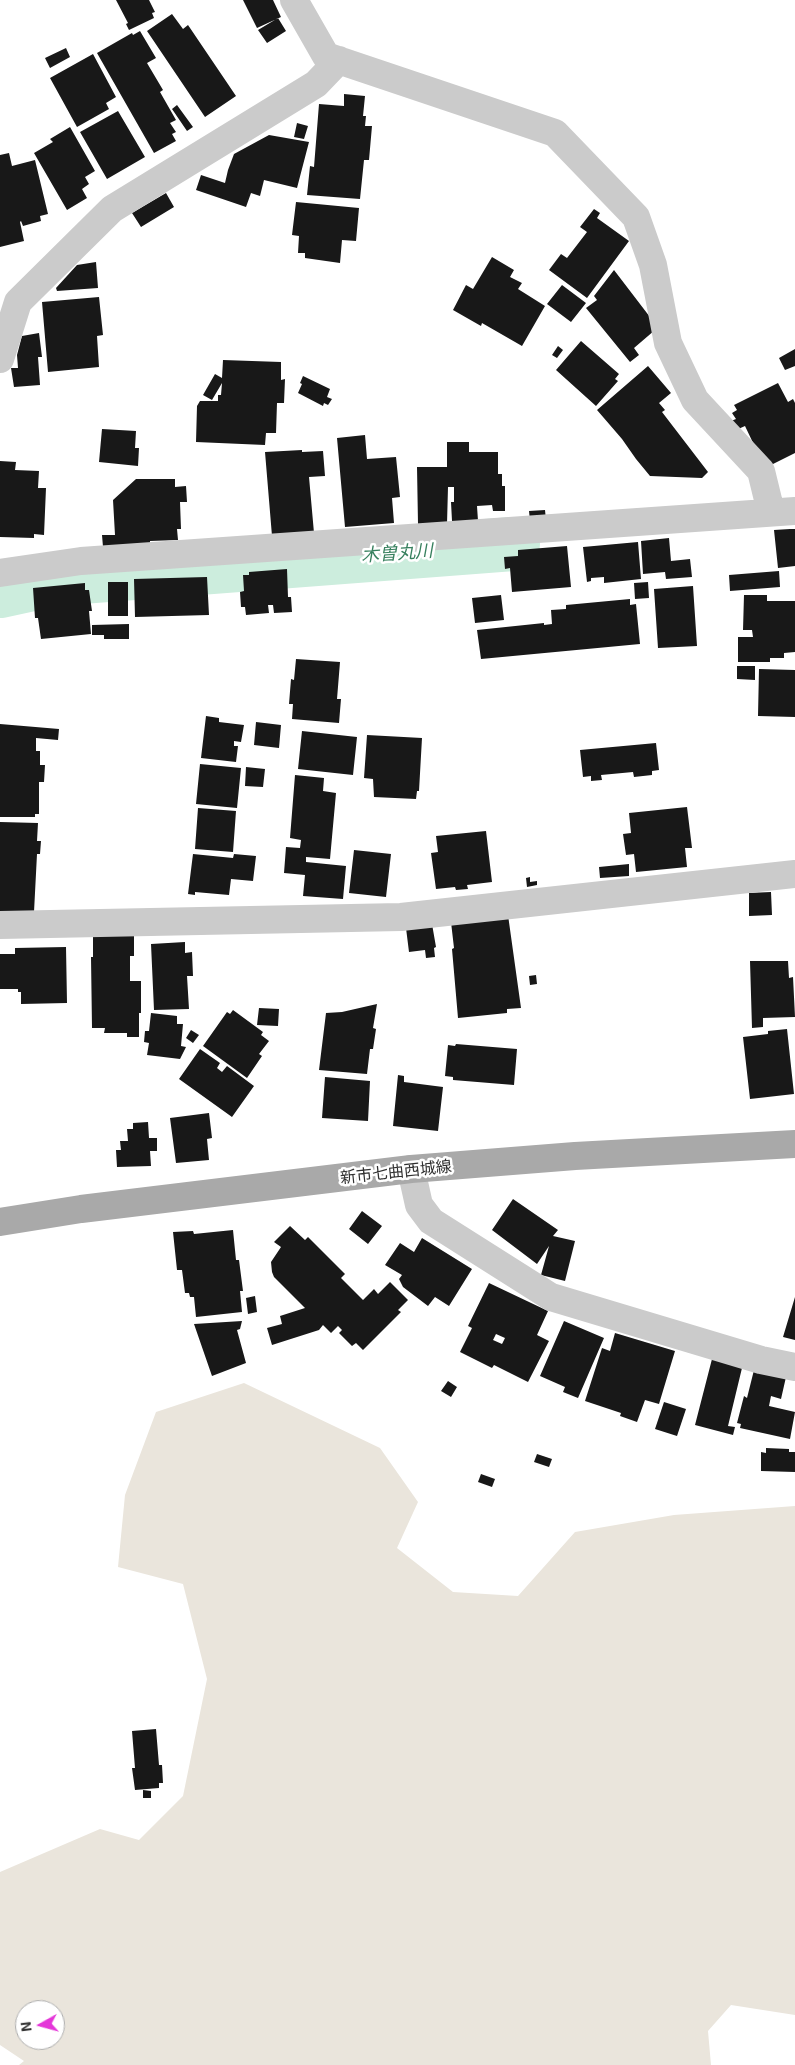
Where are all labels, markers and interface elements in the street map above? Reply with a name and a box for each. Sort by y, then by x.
water label: 木曽丸川 [360,540,434,566]
street label: 新市七曲西城線 [339,1157,453,1187]
north arrow [15,2000,65,2050]
text: N [17,2021,35,2033]

